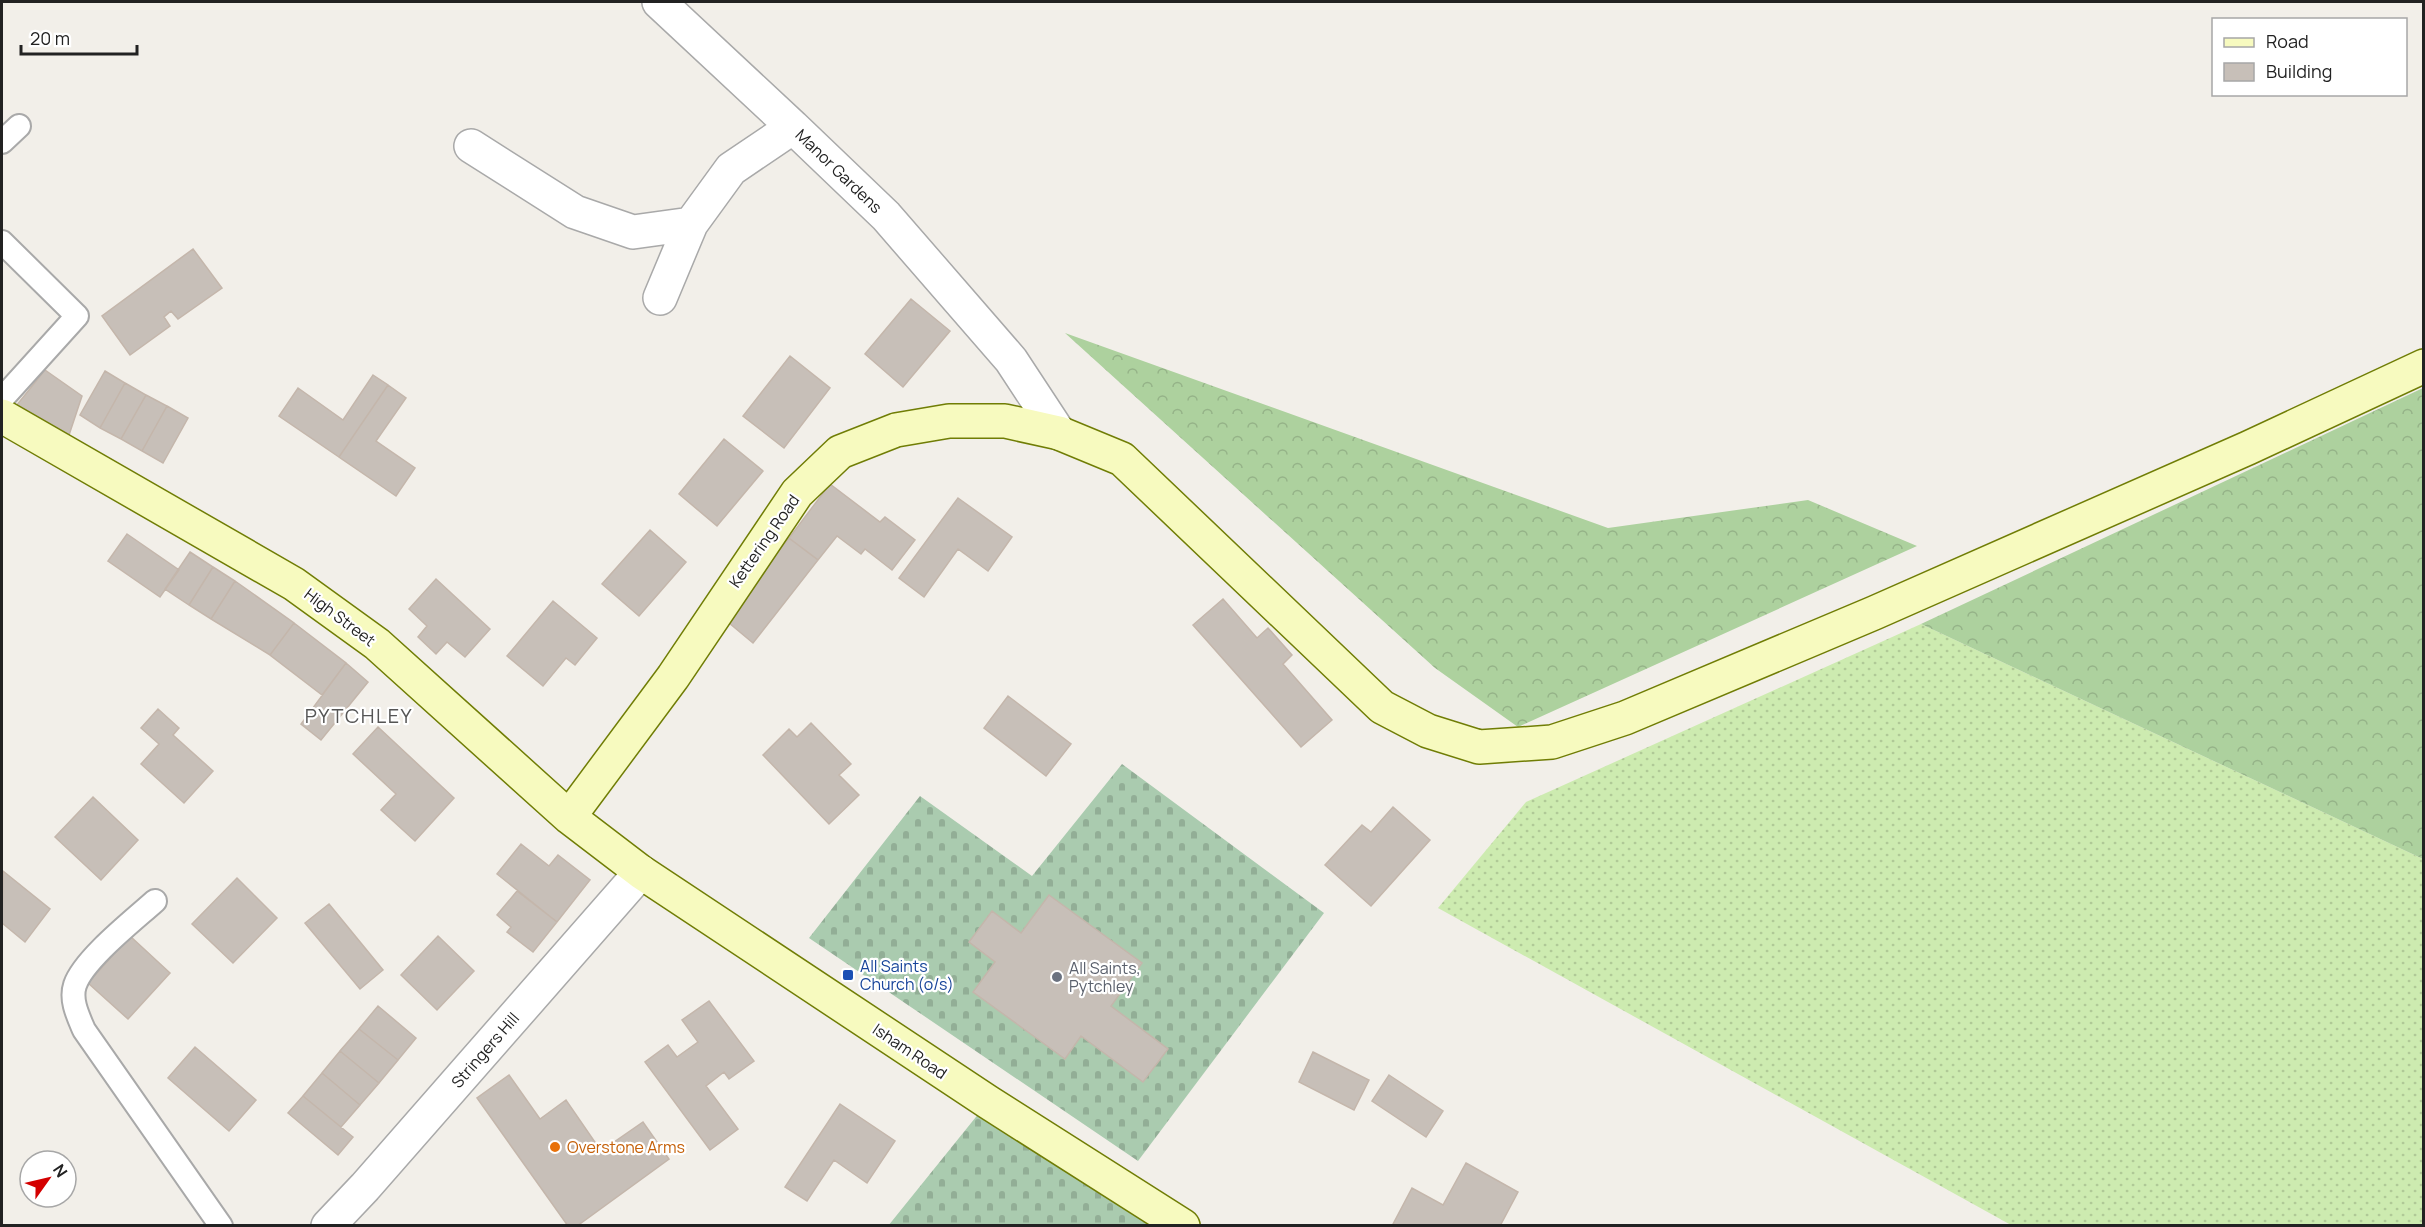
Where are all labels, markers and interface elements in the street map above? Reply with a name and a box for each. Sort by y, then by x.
scale bar [21,18,136,56]
legend [2212,18,2407,96]
text: 20 m [30,26,70,50]
text: Road [2266,29,2309,53]
text: Building [2266,59,2332,83]
street label: Manor Gardens [791,124,887,218]
street label: Kettering Road [724,490,804,592]
street label: High Street [300,583,380,651]
district label: PYTCHLEY [305,702,413,729]
place label: All Saints Church (o/s) [860,955,954,995]
place label: All Saints, Pytchley [1069,957,1141,997]
marker: All Saints Church (o/s) [841,968,855,982]
marker: All Saints, Pytchley [1050,970,1064,984]
street label: Stringers Hill [446,1008,524,1092]
street label: Isham Road [869,1018,951,1084]
place label: Overstone Arms [567,1136,685,1158]
marker: Overstone Arms [548,1140,562,1154]
north arrow [18,1149,78,1209]
text: N [48,1160,73,1182]

